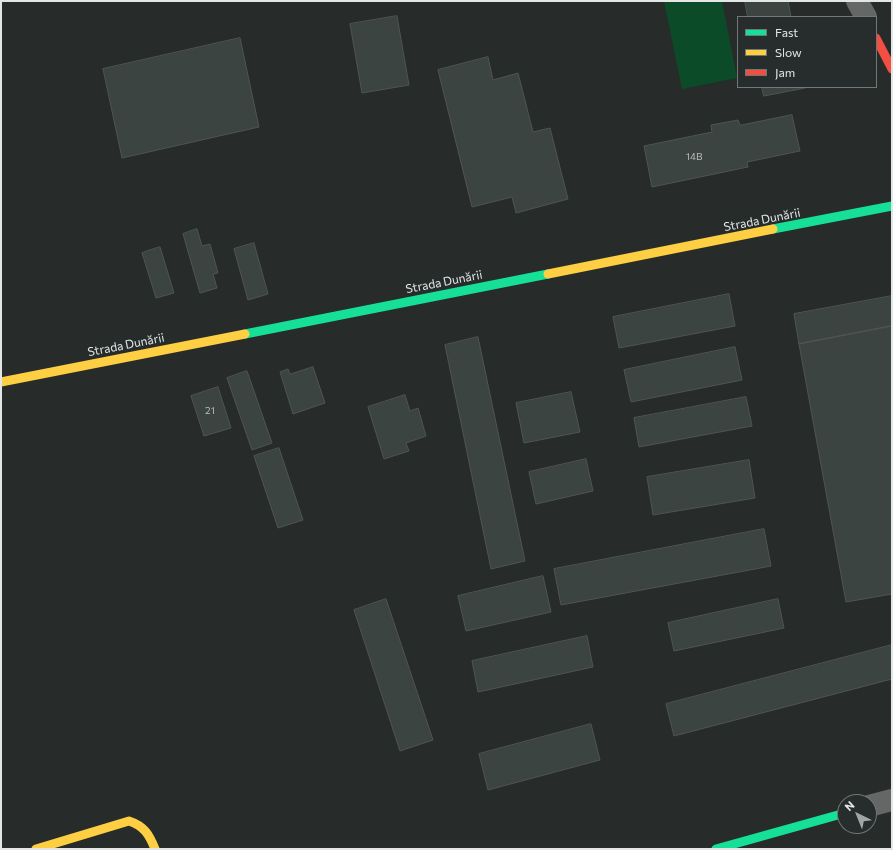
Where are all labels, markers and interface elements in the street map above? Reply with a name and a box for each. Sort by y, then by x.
legend [737,16,877,88]
text: Fast [775,25,798,39]
text: Slow [775,45,802,59]
text: Jam [775,65,795,79]
house number: 14B [686,151,702,163]
street label: Strada Dunării [722,206,802,234]
street label: Strada Dunării [404,268,484,296]
street label: Strada Dunării [86,331,166,359]
house number: 21 [205,405,215,417]
north arrow [837,794,877,834]
text: N [842,798,857,813]

